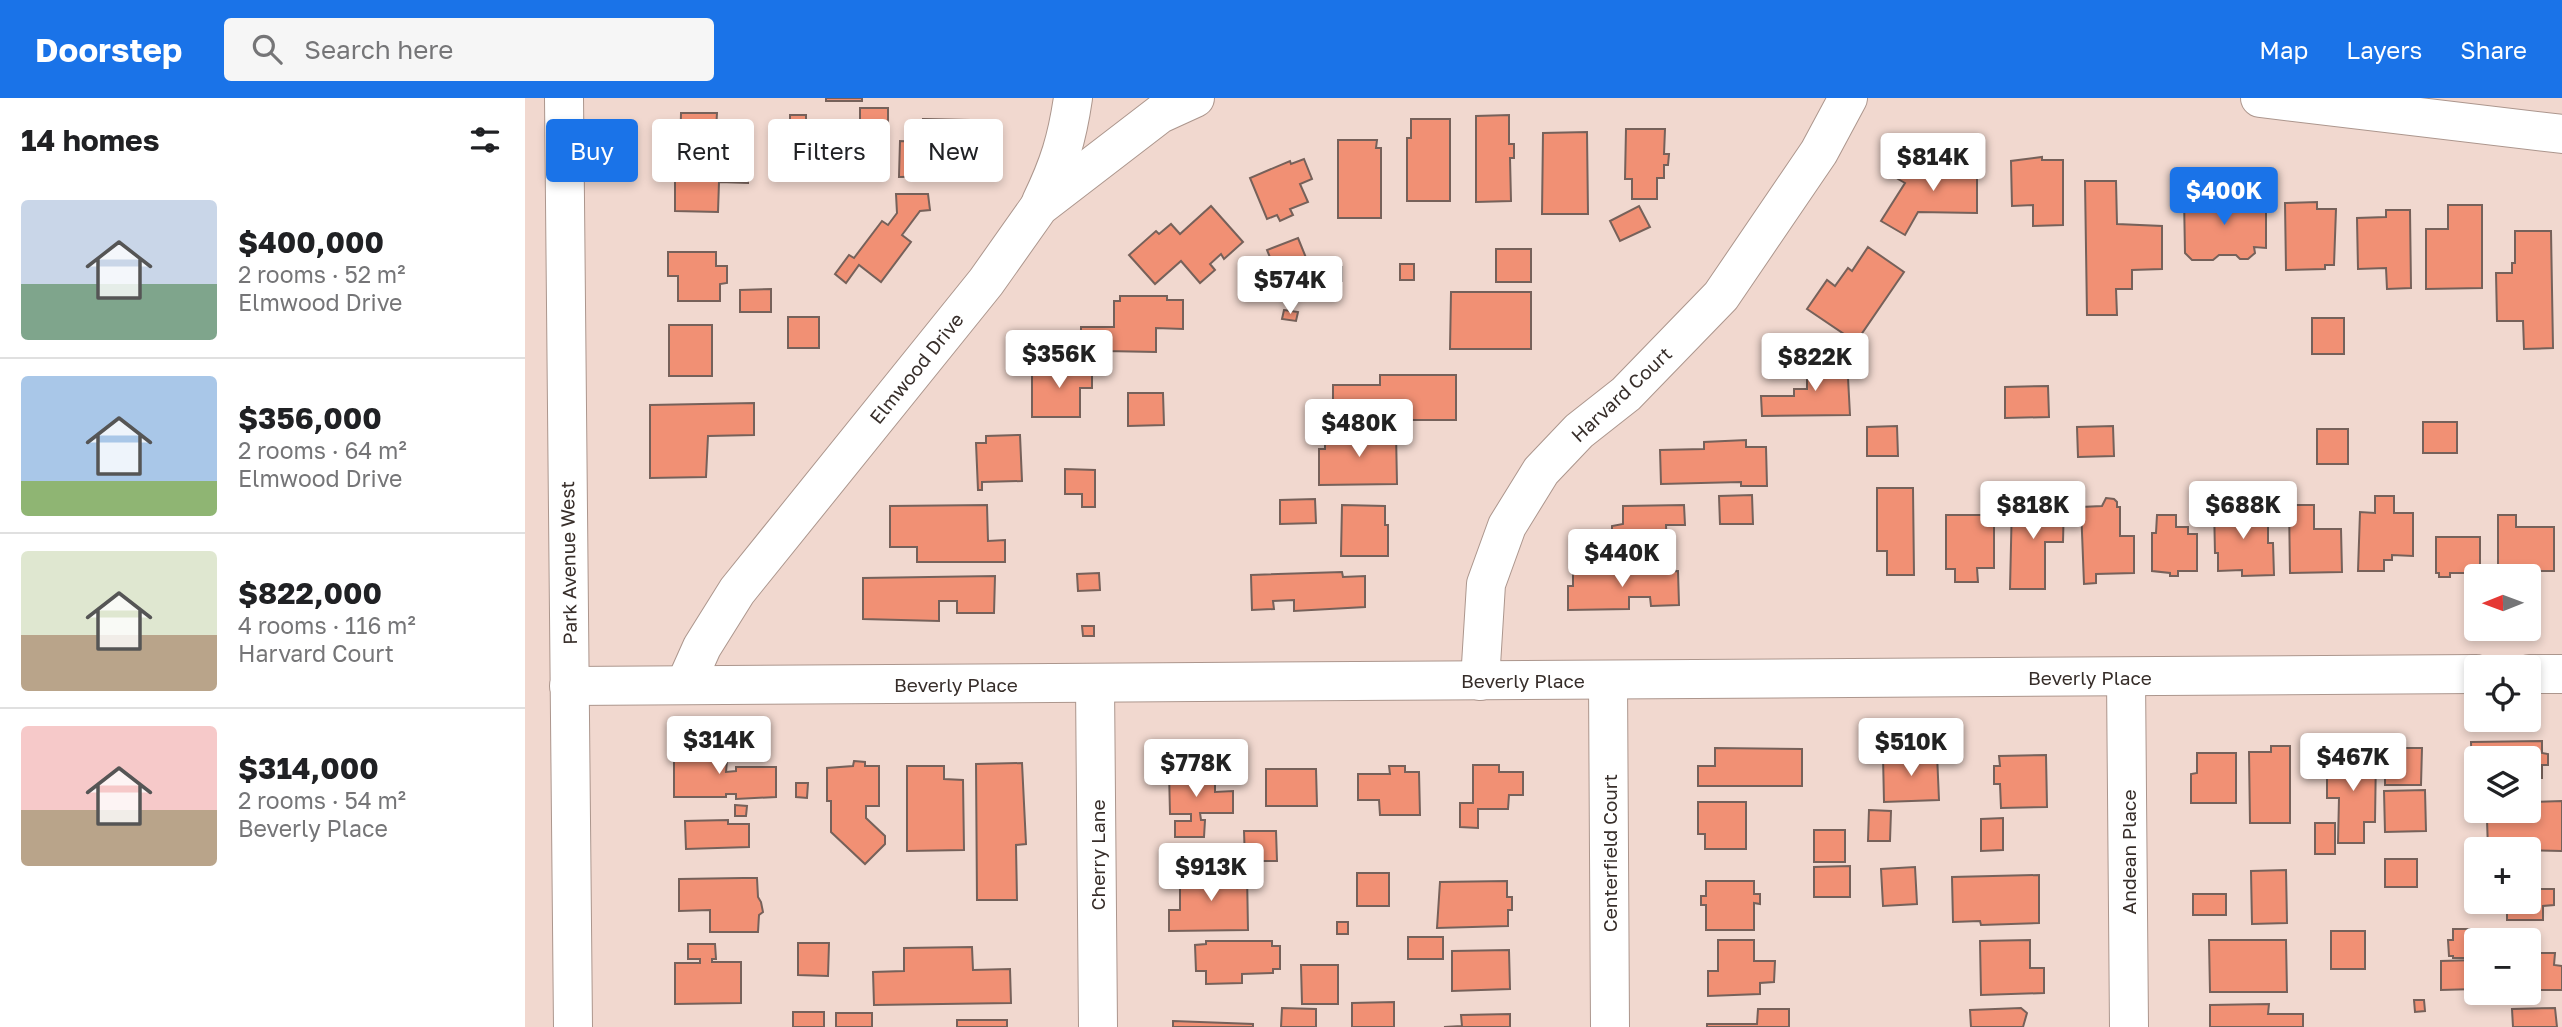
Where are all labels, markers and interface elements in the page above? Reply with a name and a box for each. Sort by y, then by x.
search box [224,18,714,81]
text: Doorstep [35,30,182,69]
icon: search [248,30,286,68]
text: Search here [304,34,453,65]
text: Map [2259,35,2308,64]
text: Layers [2346,35,2422,64]
text: Share [2460,35,2527,64]
chip: Buy [546,119,638,182]
chip: Rent [652,119,754,182]
chip: Filters [768,119,890,182]
chip: New [904,119,1003,182]
icon: filters [466,121,504,159]
text: 14 homes [21,122,160,158]
pin: $814K [1884,134,1982,193]
text: $814K [1896,142,1970,170]
pin: $400K [2175,167,2273,227]
text: $400K [2186,176,2262,204]
text: $400,000 [238,224,384,260]
icon: home [77,228,161,312]
pin: $574K [1241,256,1339,316]
text: 2 rooms · 52 m² [238,260,405,288]
text: $574K [1253,265,1327,293]
text: Elmwood Drive [238,288,402,316]
street label: Elmwood Drive [864,308,968,428]
pin: $356K [1010,330,1108,390]
pin: $822K [1766,334,1864,393]
text: $356K [1022,339,1096,367]
street label: Harvard Court [1566,342,1676,446]
text: $822K [1778,342,1852,370]
text: $356,000 [238,400,382,436]
pin: $480K [1310,400,1408,459]
icon: home [77,404,161,488]
text: $480K [1321,408,1397,436]
text: 2 rooms · 64 m² [238,436,407,464]
text: Elmwood Drive [238,464,402,492]
street label: Park Avenue West [555,481,581,645]
pin: $818K [1984,482,2082,541]
pin: $688K [2194,482,2292,541]
text: $818K [1996,490,2070,518]
text: $688K [2205,490,2281,518]
pin: $440K [1573,530,1671,589]
text: $440K [1584,538,1660,566]
north arrow [2464,564,2541,640]
map controls [2464,564,2541,1005]
text: $822,000 [238,575,382,611]
icon: home [77,579,161,663]
text: 4 rooms · 116 m² [238,611,416,639]
text: Harvard Court [238,639,394,667]
button: locate [2464,655,2541,732]
street label: Beverly Place [2028,666,2152,689]
street label: Beverly Place [1461,669,1585,692]
street label: Beverly Place [894,673,1018,696]
pin: $314K [670,716,768,776]
pin: $510K [1862,718,1960,778]
text: $314K [683,725,755,753]
text: $510K [1875,727,1947,755]
pin: $467K [2304,734,2402,793]
pin: $778K [1147,740,1245,799]
text: $467K [2316,742,2390,770]
button: layers [2464,746,2541,823]
text: $778K [1160,748,1232,776]
text: $314,000 [238,750,379,786]
icon: home [77,754,161,838]
street label: Centerfield Court [1598,774,1621,932]
text: 2 rooms · 54 m² [238,786,406,814]
street label: Andean Place [2117,790,2140,914]
street label: Cherry Lane [1086,800,1109,910]
text: Beverly Place [238,814,388,842]
button: + [2464,837,2541,914]
pin: $913K [1162,844,1260,903]
text: $913K [1175,852,1247,880]
button: − [2464,928,2541,1005]

